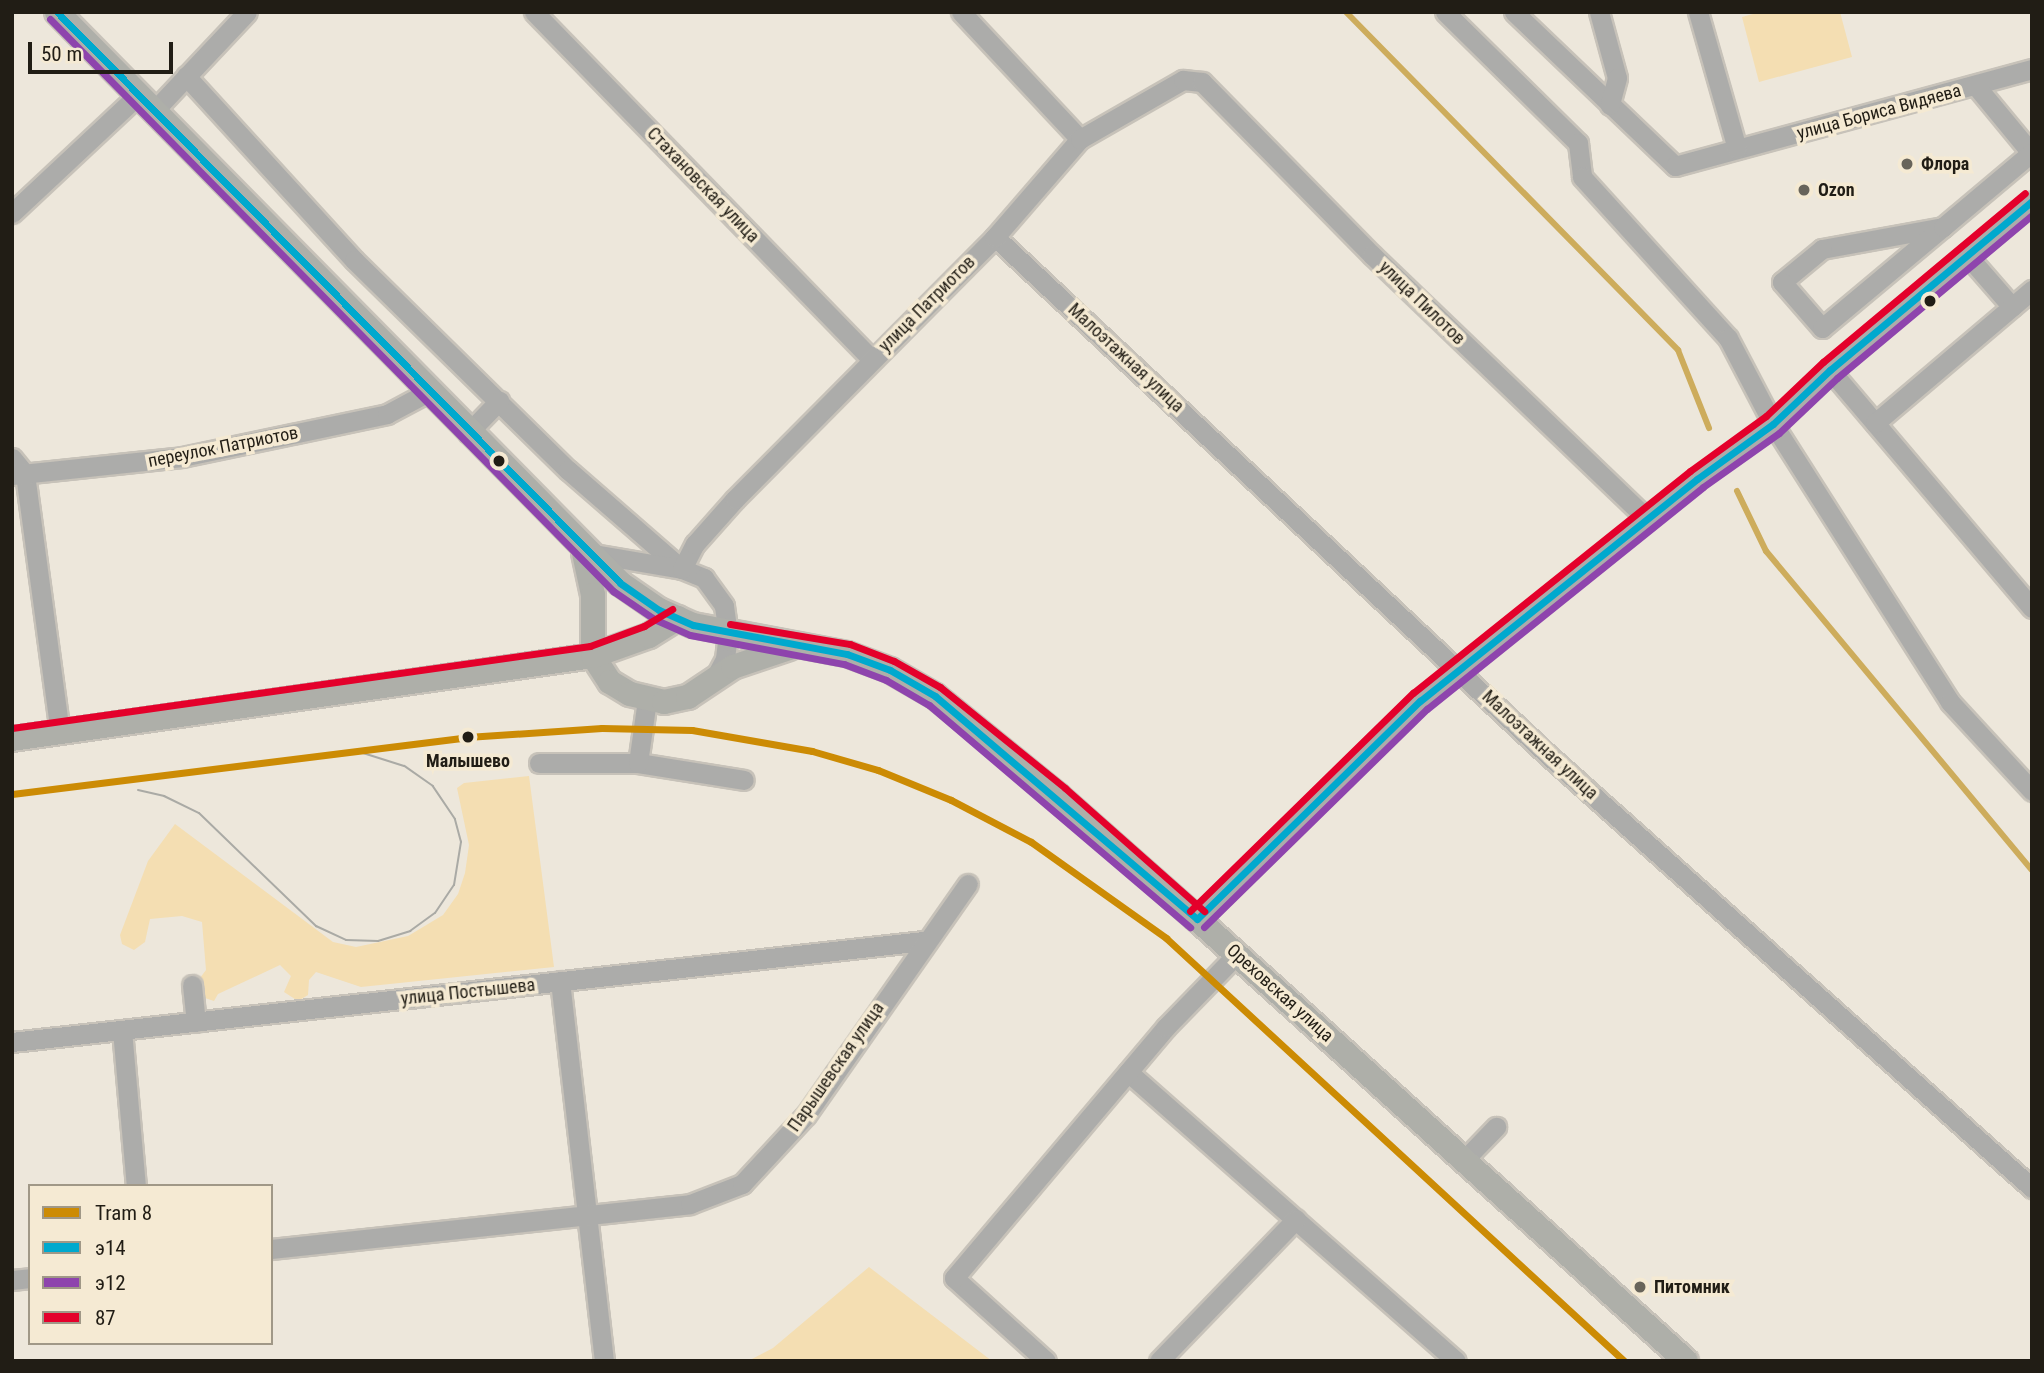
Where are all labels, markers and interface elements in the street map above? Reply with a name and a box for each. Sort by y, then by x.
scale bar [32,28,177,72]
text: 50 m [41,42,82,66]
street label: улица Бориса Видяева [1795,80,1963,144]
street label: Стахановская улица [642,123,764,247]
place label: Флора [1921,153,1969,175]
marker: Флора [1899,156,1915,172]
place label: Ozon [1818,179,1855,201]
marker: Ozon [1796,182,1812,198]
street label: улица Патриотов [874,251,980,357]
street label: улица Пилотов [1374,257,1470,349]
unlabelled marker [1923,294,1937,308]
street label: Малоэтажная улица [1064,299,1188,417]
street label: переулок Патриотов [146,422,300,472]
unlabelled marker [492,454,506,468]
street label: Малоэтажная улица [1478,686,1602,804]
marker: Малышево [457,726,479,748]
place label: Малышево [426,750,510,772]
street label: Ореховская улица [1222,940,1338,1046]
street label: улица Постышева [400,974,536,1010]
street label: Парышевская улица [783,998,889,1136]
legend [28,1184,273,1345]
text: Tram 8 [95,1201,152,1225]
text: э14 [95,1236,126,1260]
text: э12 [95,1271,126,1295]
place label: Питомник [1654,1276,1730,1298]
marker: Питомник [1632,1279,1648,1295]
text: 87 [95,1306,116,1330]

